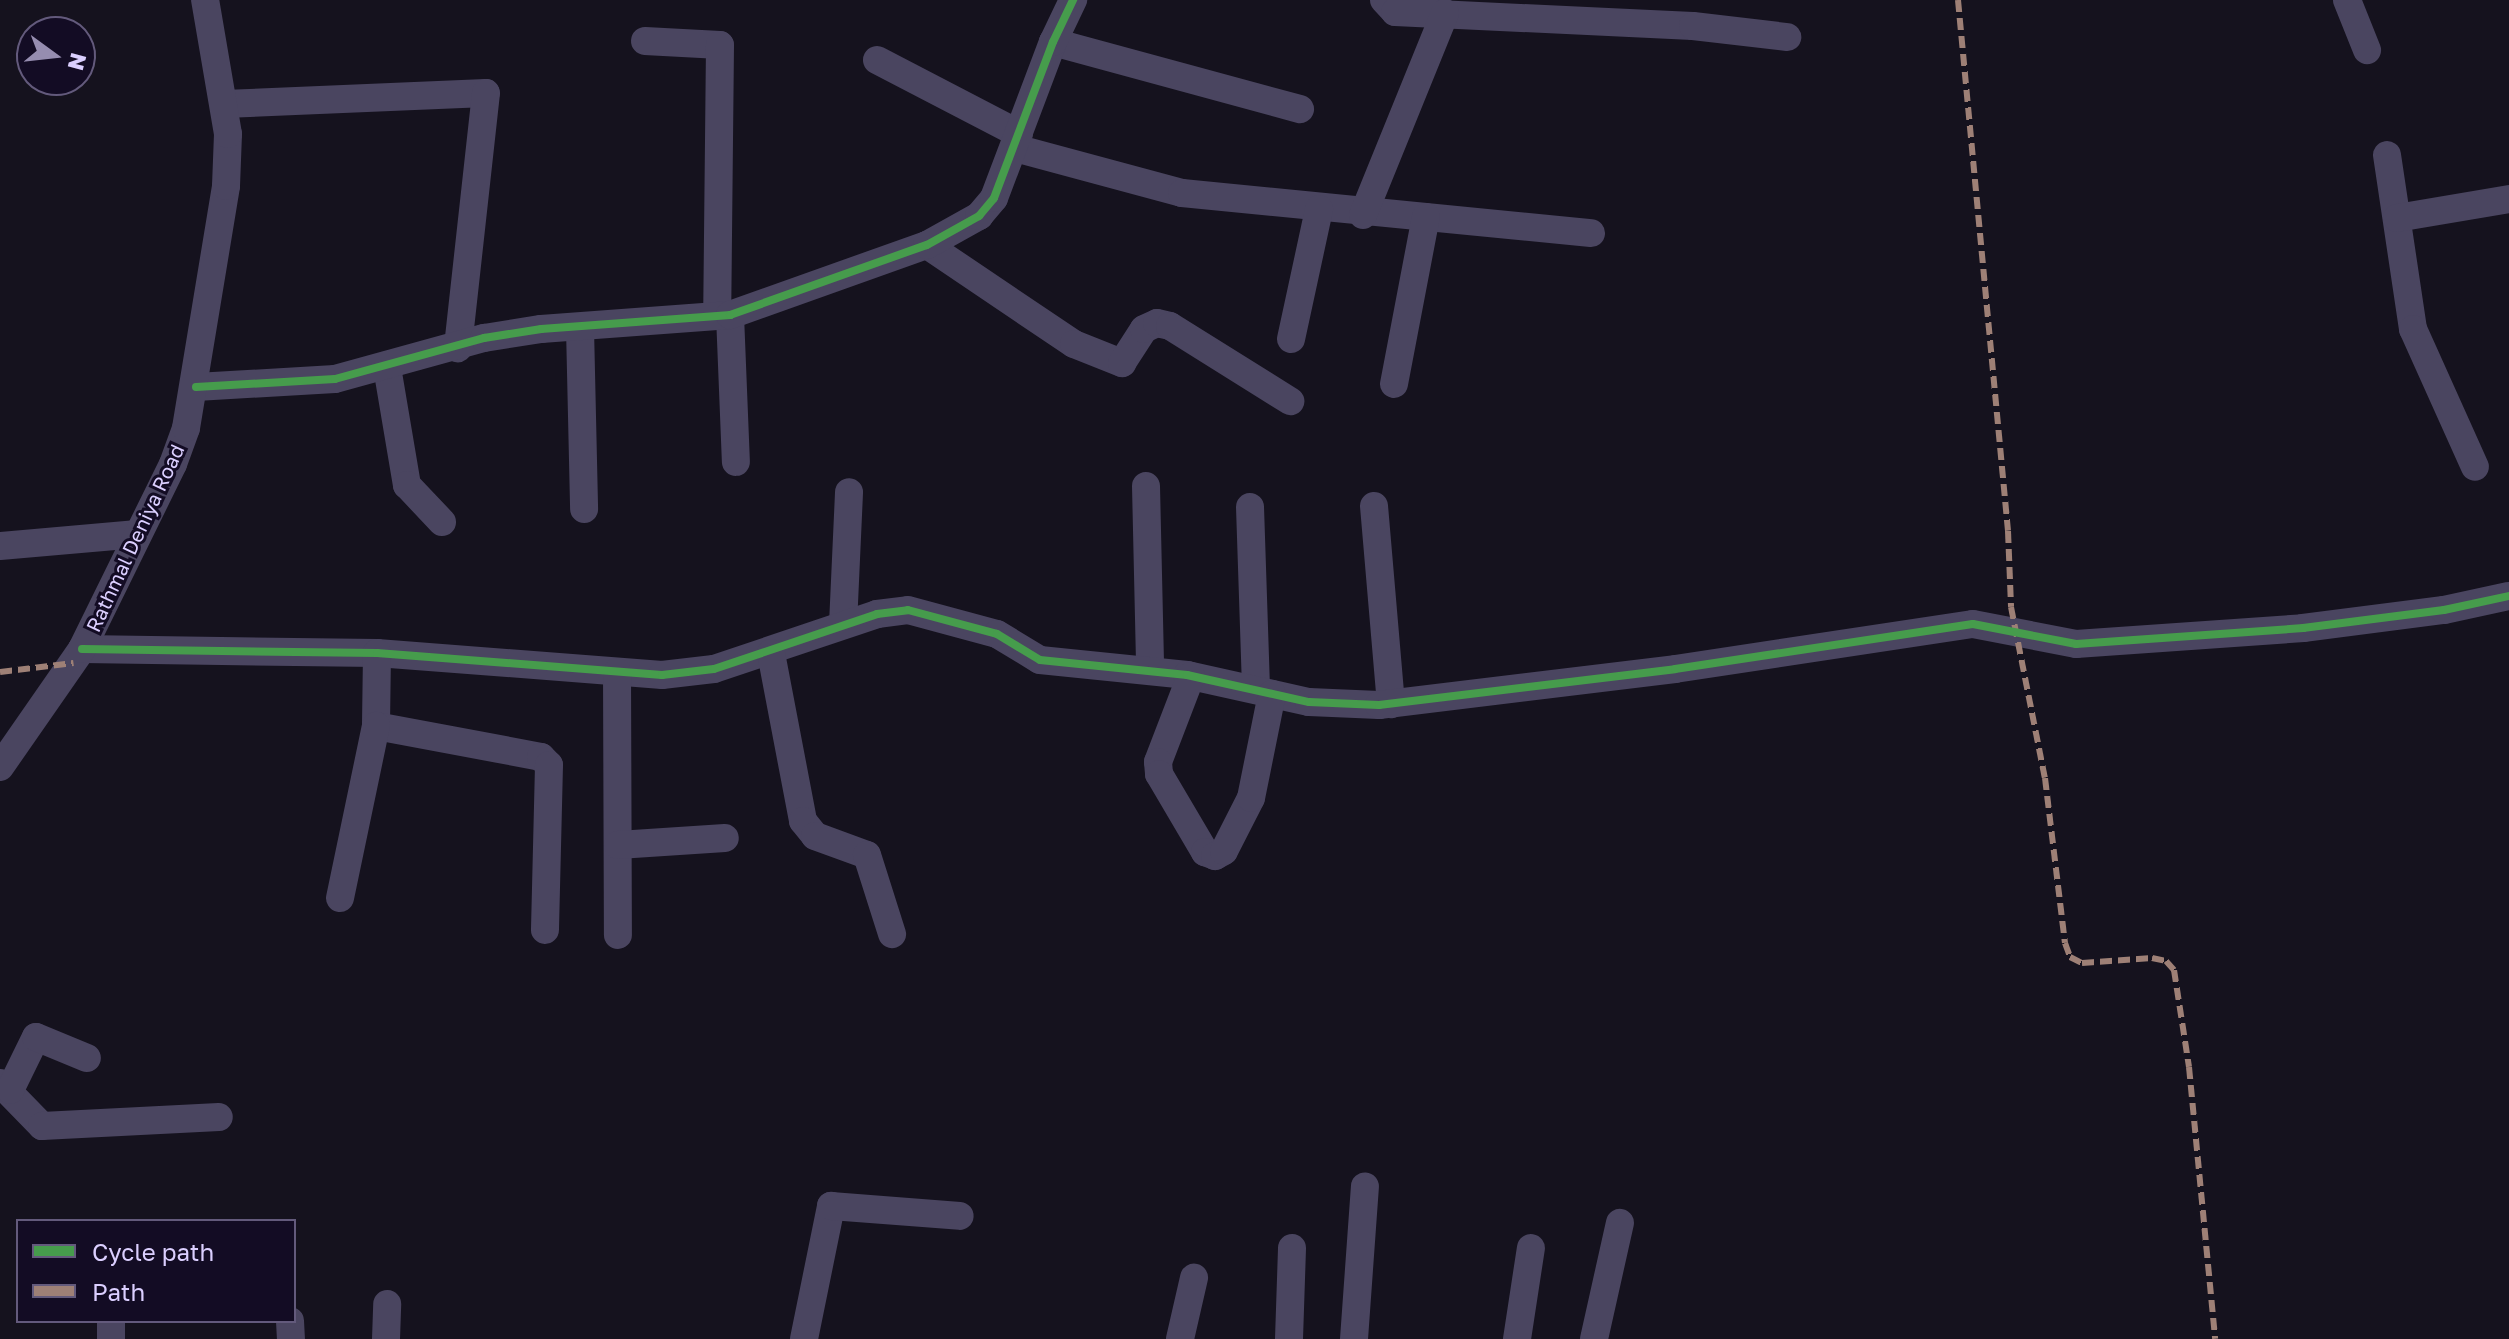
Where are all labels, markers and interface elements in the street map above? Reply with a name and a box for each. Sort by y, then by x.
north arrow [16,16,96,96]
text: N [63,50,93,73]
street label: Rathmal Deniya Road [81,440,189,636]
legend [16,1219,296,1323]
text: Cycle path [92,1237,214,1266]
text: Path [92,1277,145,1306]

